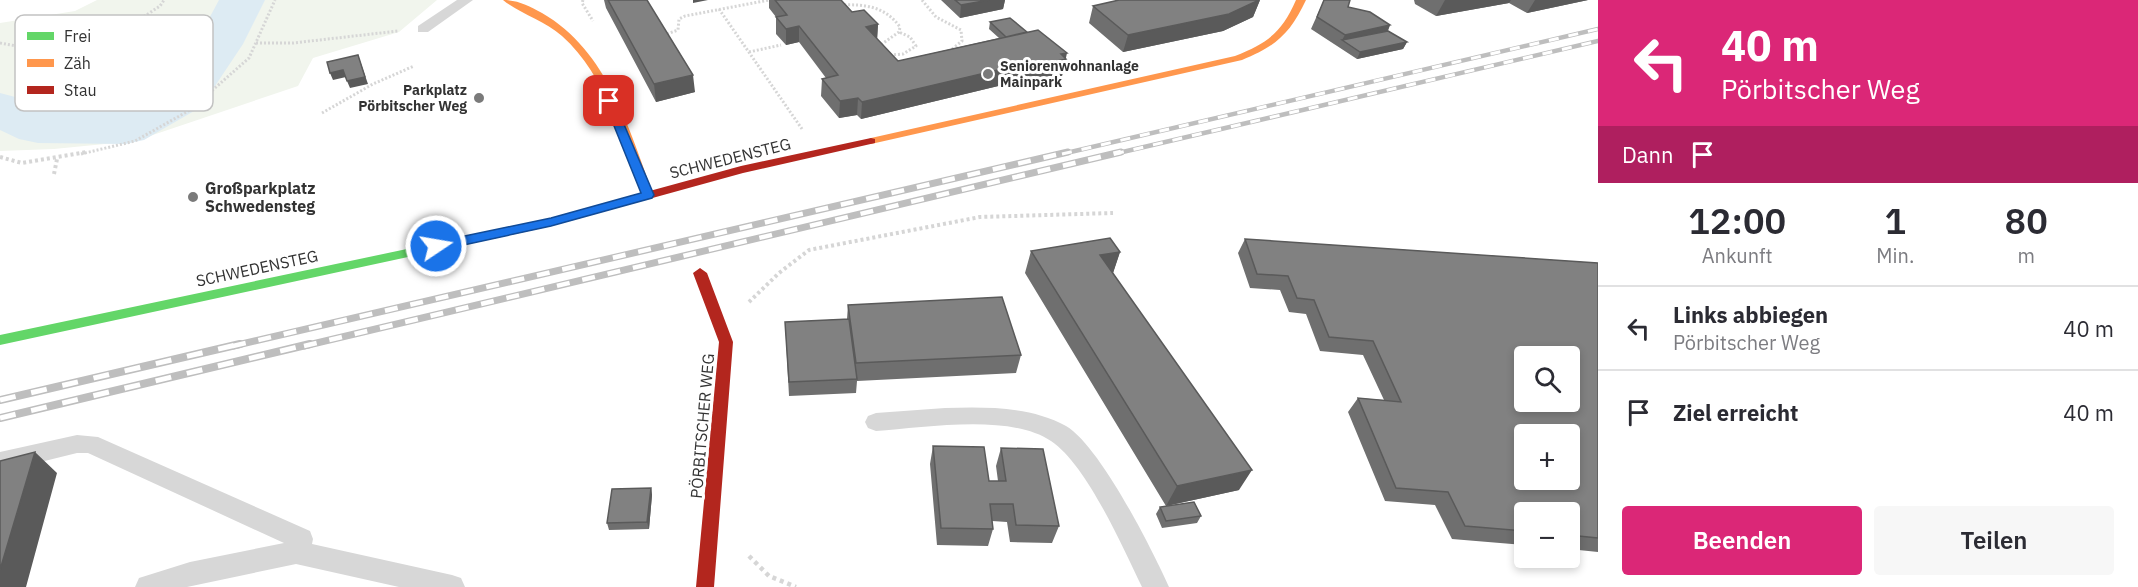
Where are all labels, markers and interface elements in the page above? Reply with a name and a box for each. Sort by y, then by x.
legend [15,15,213,111]
text: 40 m [1721,18,1819,73]
icon: left [1622,24,1700,102]
text: Frei [64,26,91,46]
text: Zäh [64,53,91,73]
place label: Seniorenwohnanlage Mainpark [1000,57,1139,91]
marker: Seniorenwohnanlage Mainpark [981,67,995,81]
text: Pörbitscher Weg [1721,71,1920,106]
pin [583,75,634,126]
text: Stau [64,80,97,100]
place label: Parkplatz Pörbitscher Weg [358,81,467,115]
icon: arrive [592,84,625,117]
marker: Parkplatz Pörbitscher Weg [472,91,486,105]
street label: SCHWEDENSTEG [667,133,793,183]
icon: arrive [1686,138,1719,171]
text: Dann [1622,140,1674,169]
place label: Großparkplatz Schwedensteg [205,178,315,216]
marker: Großparkplatz Schwedensteg [186,190,200,204]
text: 12:00 [1688,197,1786,244]
text: 1 [1885,197,1906,244]
text: 80 [2005,197,2048,244]
position arrow [404,214,468,278]
text: Ankunft [1702,242,1773,269]
text: Min. [1876,242,1914,269]
text: m [2017,242,2035,269]
street label: SCHWEDENSTEG [194,245,320,291]
text: Links abbiegen [1673,300,1828,329]
icon: left [1622,312,1655,345]
text: 40 m [2063,314,2114,343]
text: Pörbitscher Weg [1673,329,1820,356]
map controls [1514,346,1580,568]
button: search [1514,346,1580,412]
street label: PÖRBITSCHER WEG [686,353,718,499]
icon: arrive [1622,396,1655,429]
text: Ziel erreicht [1673,398,1798,427]
text: 40 m [2063,398,2114,427]
button: + [1514,424,1580,490]
button: − [1514,502,1580,568]
button: Beenden [1622,506,1862,575]
button: Teilen [1874,506,2114,575]

